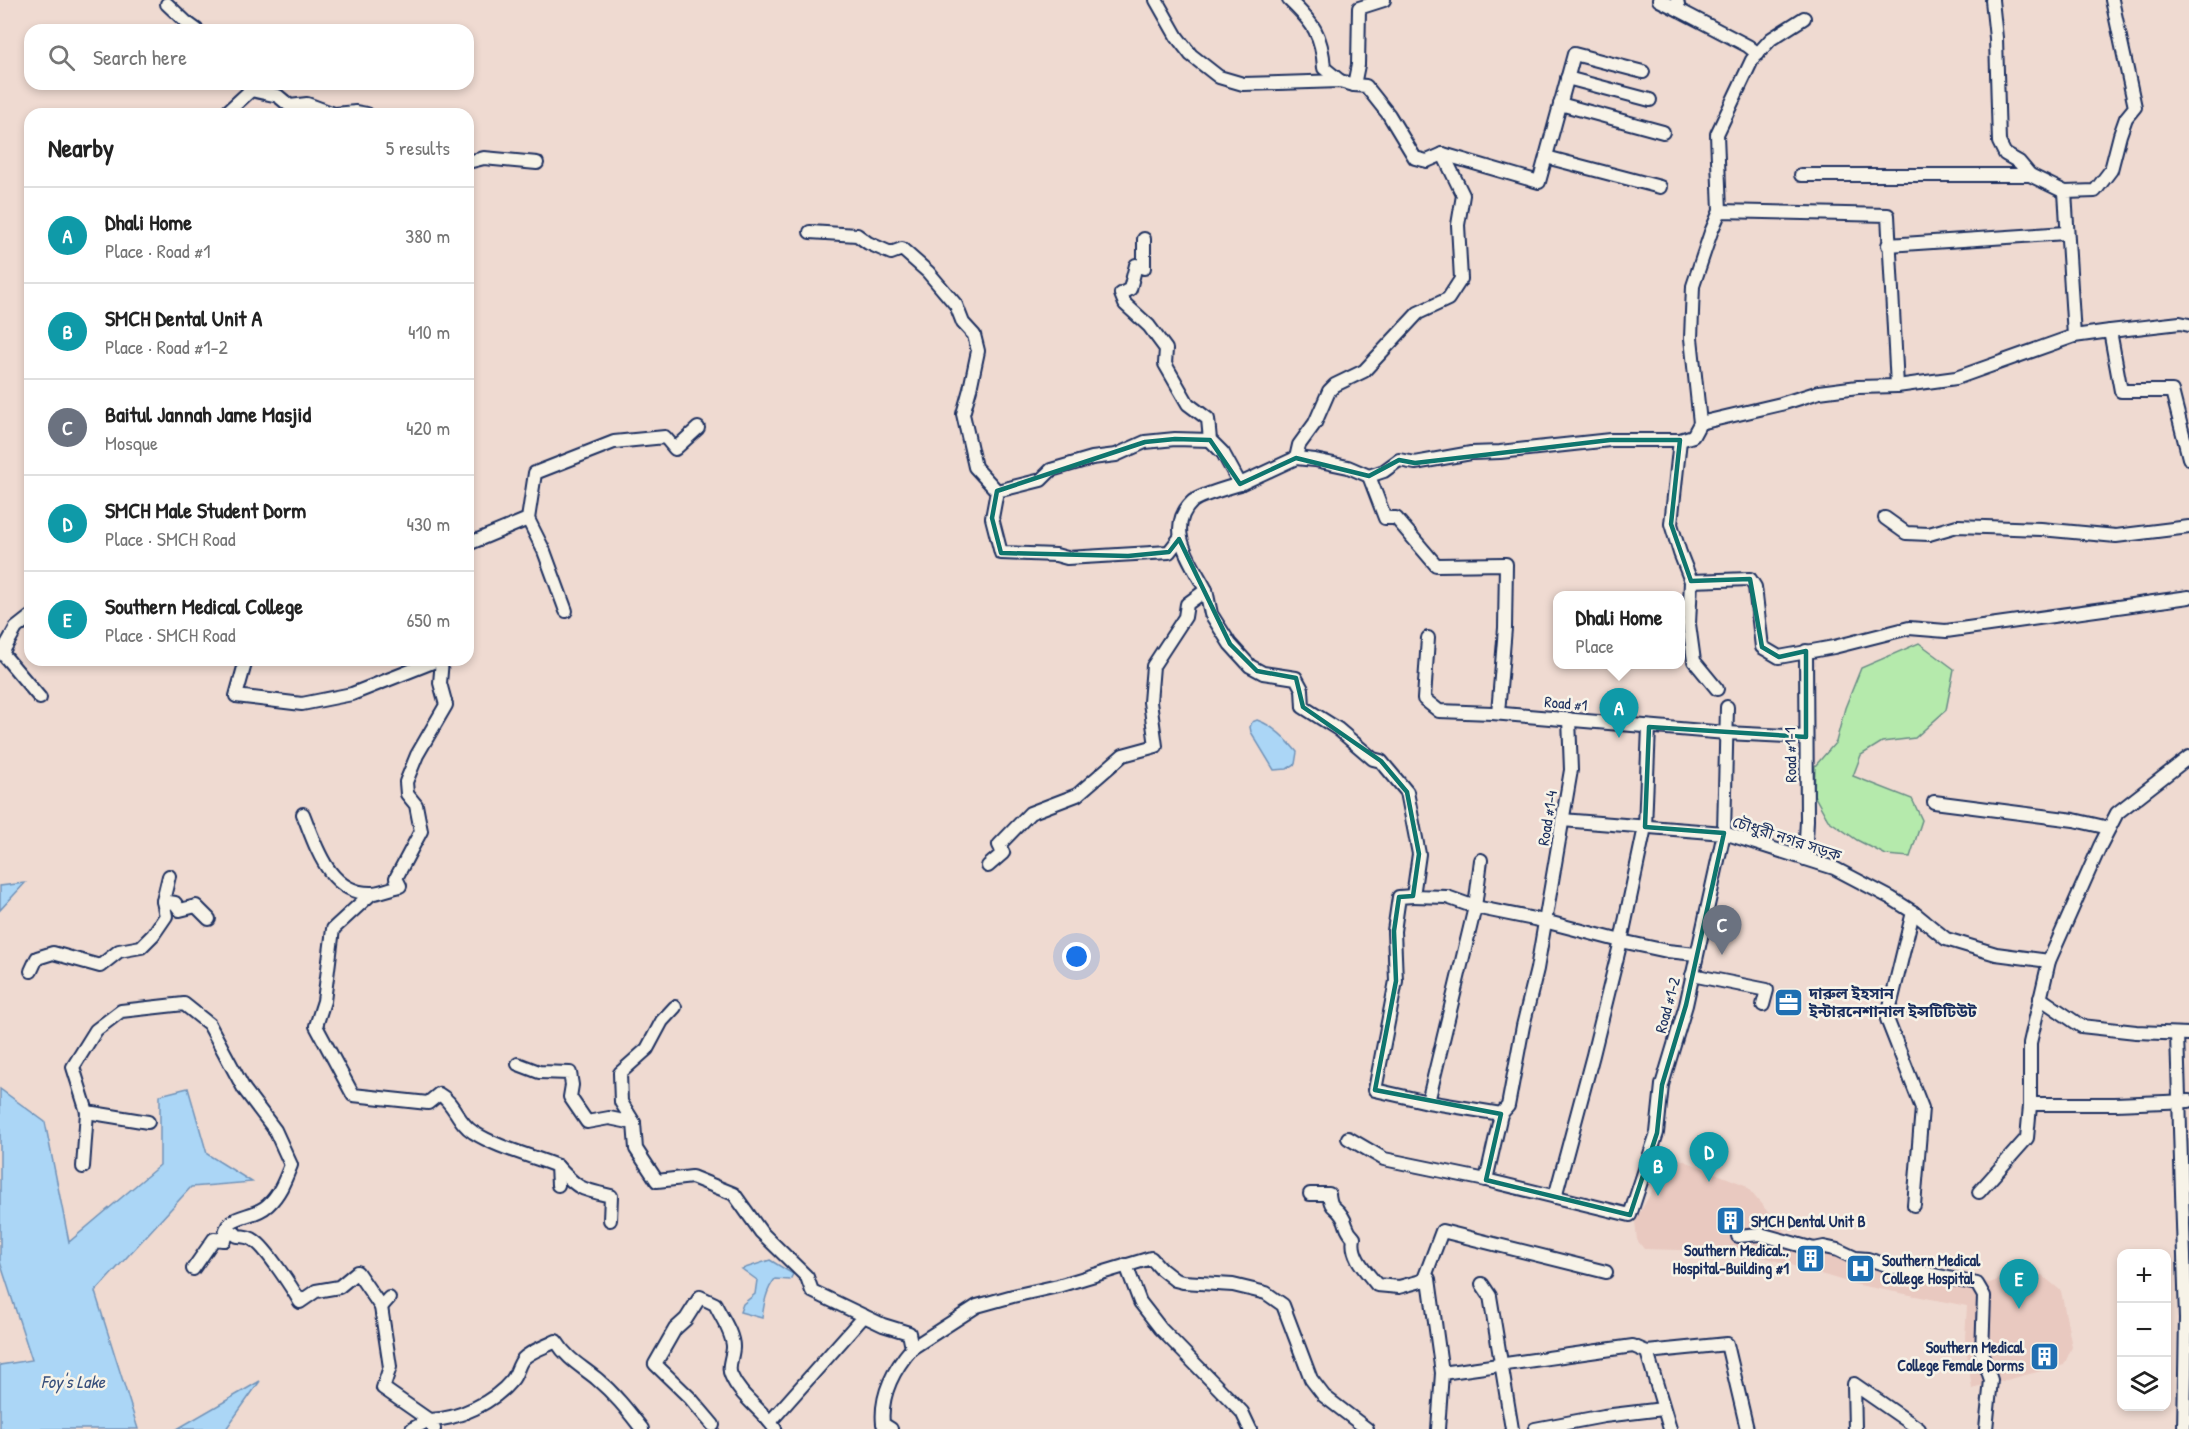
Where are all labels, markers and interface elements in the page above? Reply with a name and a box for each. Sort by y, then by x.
search box [24,24,474,90]
icon: search [45,41,78,74]
text: Search here [93,42,187,72]
text: Nearby [48,130,114,165]
text: 5 results [386,134,450,161]
text: Dhali Home [105,207,192,237]
text: A [63,222,72,249]
text: 380 m [405,222,450,249]
text: Place · Road #1 [105,237,210,264]
text: SMCH Dental Unit A [105,303,262,333]
text: B [62,318,73,345]
text: 410 m [408,318,450,345]
text: Place · Road #1-2 [105,333,228,360]
text: Baitul Jannah Jame Masjid [105,399,311,429]
text: C [62,414,73,441]
text: 420 m [406,414,450,441]
text: Mosque [105,429,158,456]
text: SMCH Male Student Dorm [105,495,306,525]
text: D [63,510,72,537]
text: 430 m [406,510,450,537]
text: Place · SMCH Road [105,525,235,552]
text: Southern Medical College [105,591,303,621]
popup [1553,591,1685,669]
text: Dhali Home [1575,602,1663,632]
text: E [63,606,72,633]
text: 650 m [406,606,450,633]
text: Place · SMCH Road [105,621,235,648]
text: Place [1575,632,1614,659]
pin: A [1600,688,1638,738]
street label: Road #1 [1544,690,1589,716]
street label: Road #1-1 [1779,727,1801,783]
street label: Road #1-4 [1532,789,1562,847]
street label: চৌধুরী নগর সড়ক [1730,810,1845,866]
pin: C [1702,906,1742,955]
your location [1062,942,1091,971]
street label: Road #1-2 [1649,974,1685,1035]
place label: দারুল ইহসান ইন্টারনেশানাল ইন্সটিটিউট [1808,982,1978,1022]
office icon: দারুল ইহসান ইন্টারনেশানাল ইন্সটিটিউট [1772,986,1804,1018]
pin: D [1690,1132,1728,1182]
pin: B [1638,1146,1678,1196]
building icon: SMCH Dental Unit B [1714,1205,1746,1237]
place label: SMCH Dental Unit B [1751,1210,1866,1232]
place label: Southern Medical., Hospital-Building #1 [1673,1239,1789,1280]
building icon: Southern Medical., Hospital-Building #1 [1794,1243,1826,1275]
place label: Southern Medical College Hospital [1882,1249,1981,1290]
map controls [2117,1249,2171,1411]
button: + [2117,1249,2171,1303]
hospital icon: Southern Medical College Hospital [1845,1253,1877,1285]
pin: E [2000,1260,2038,1309]
button: − [2117,1303,2171,1357]
place label: Southern Medical College Female Dorms [1897,1336,2025,1377]
building icon: Southern Medical College Female Dorms [2029,1340,2061,1372]
button: layers [2117,1357,2171,1411]
water label: Foy's Lake [41,1369,106,1394]

